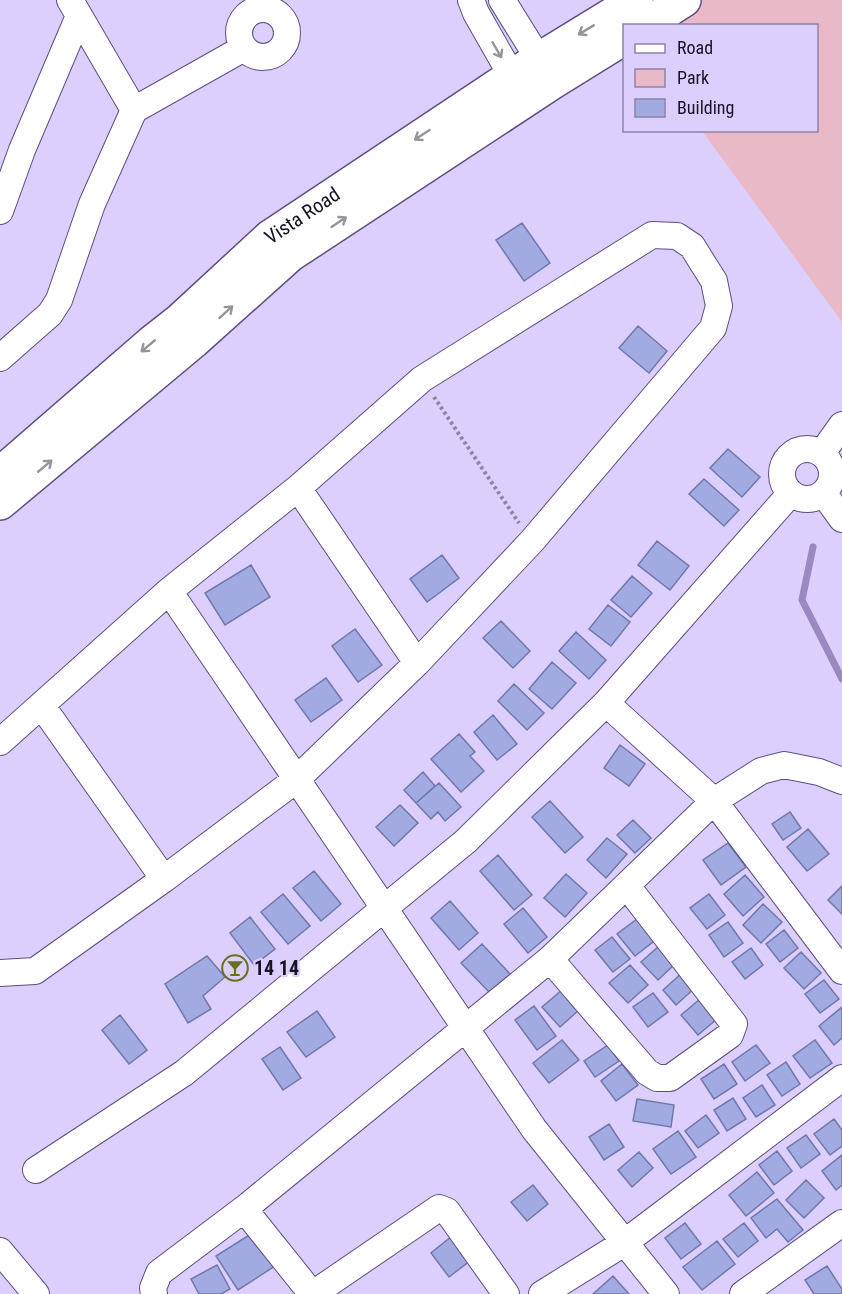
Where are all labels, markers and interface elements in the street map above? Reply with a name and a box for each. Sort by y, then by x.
legend [623,24,818,132]
one-way arrow [578,25,595,37]
text: Road [677,37,713,58]
one-way arrow [492,41,504,58]
text: Park [677,67,709,88]
text: Building [677,97,734,118]
one-way arrow [414,129,431,141]
street label: Vista Road [260,182,344,249]
one-way arrow [330,216,347,228]
one-way arrow [218,306,234,319]
one-way arrow [140,339,156,352]
one-way arrow [37,459,52,473]
bar icon: 14 14 [220,953,250,983]
place label: 14 14 [254,956,299,980]

